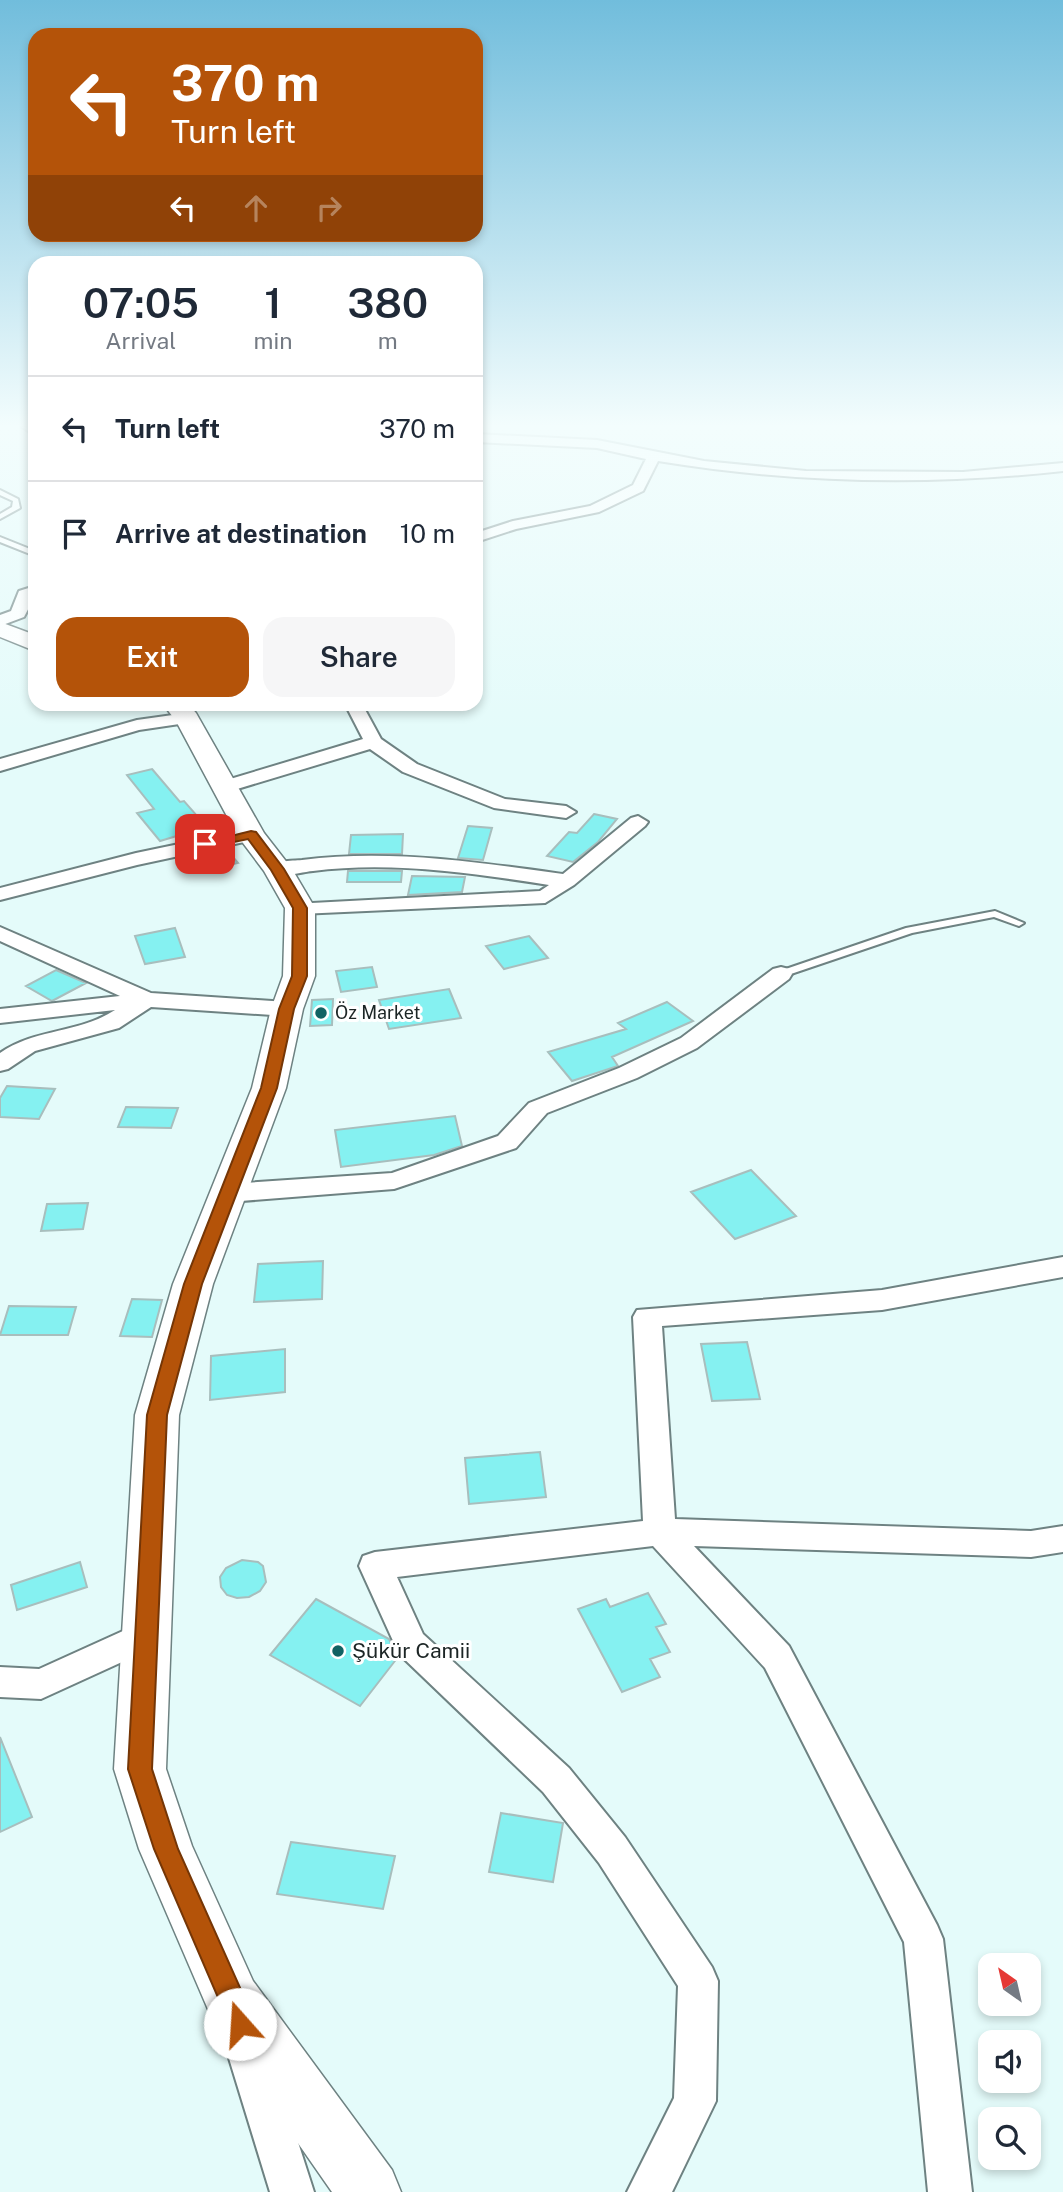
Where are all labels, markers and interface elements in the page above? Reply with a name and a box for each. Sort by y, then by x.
text: 370 m [171,54,320,112]
icon: left [56,56,147,147]
text: Turn left [171,113,296,150]
icon: left [164,189,202,227]
icon: ahead [237,189,275,227]
icon: right [310,189,348,227]
text: 07:05 [83,278,199,327]
text: 1 [264,278,282,327]
text: 380 [347,278,428,327]
text: Arrival [105,327,176,354]
text: min [254,327,293,354]
text: m [378,327,398,354]
icon: left [56,410,94,448]
text: Turn left [115,413,220,444]
text: 370 m [379,413,455,444]
icon: arrive [56,515,94,553]
text: Arrive at destination [115,518,367,549]
text: 10 m [400,518,455,549]
button: Exit [56,617,249,697]
button: Share [263,617,455,697]
pin [175,814,235,874]
icon: arrive [186,825,224,863]
place label: Öz Market [335,1001,421,1023]
marker: Öz Market [313,1005,329,1021]
place label: Şükür Camii [352,1638,470,1663]
marker: Şükür Camii [330,1643,346,1659]
north arrow [978,1953,1041,2016]
map controls [978,1953,1041,2170]
position arrow [203,1987,277,2061]
button: sound [978,2030,1041,2093]
button: search [978,2107,1041,2170]

